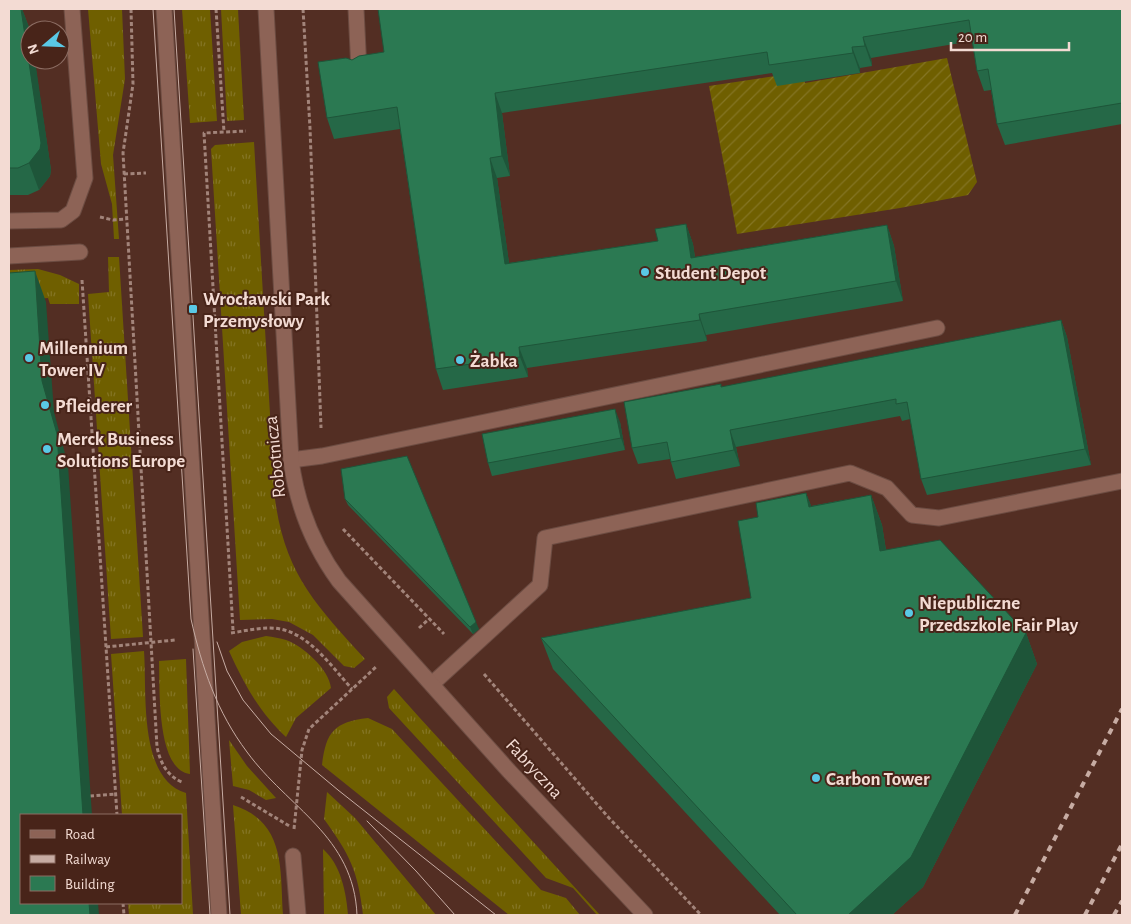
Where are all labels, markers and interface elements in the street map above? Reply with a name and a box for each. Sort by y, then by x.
north arrow [20,20,70,70]
scale bar [951,20,1068,52]
text: 20 m [958,30,987,45]
text: N [25,42,42,56]
place label: Student Depot [655,264,767,283]
marker: Student Depot [639,266,651,278]
place label: Wrocławski Park Przemysłowy [203,290,330,331]
marker: Wrocławski Park Przemysłowy [187,303,199,315]
place label: Millennium Tower IV [39,339,128,380]
place label: Żabka [470,350,518,371]
marker: Millennium Tower IV [23,352,35,364]
marker: Żabka [454,354,466,366]
place label: Pfleiderer [55,397,133,416]
marker: Pfleiderer [39,399,51,411]
street label: Robotnicza [262,415,289,499]
place label: Merck Business Solutions Europe [57,430,185,471]
marker: Merck Business Solutions Europe [41,443,53,455]
place label: Niepubliczne Przedszkole Fair Play [919,594,1079,635]
marker: Niepubliczne Przedszkole Fair Play [903,607,915,619]
street label: Fabryczna [502,735,566,803]
place label: Carbon Tower [826,770,930,789]
marker: Carbon Tower [810,772,822,784]
legend [20,814,182,904]
text: Road [65,827,95,842]
text: Railway [65,852,111,867]
text: Building [65,877,115,892]

